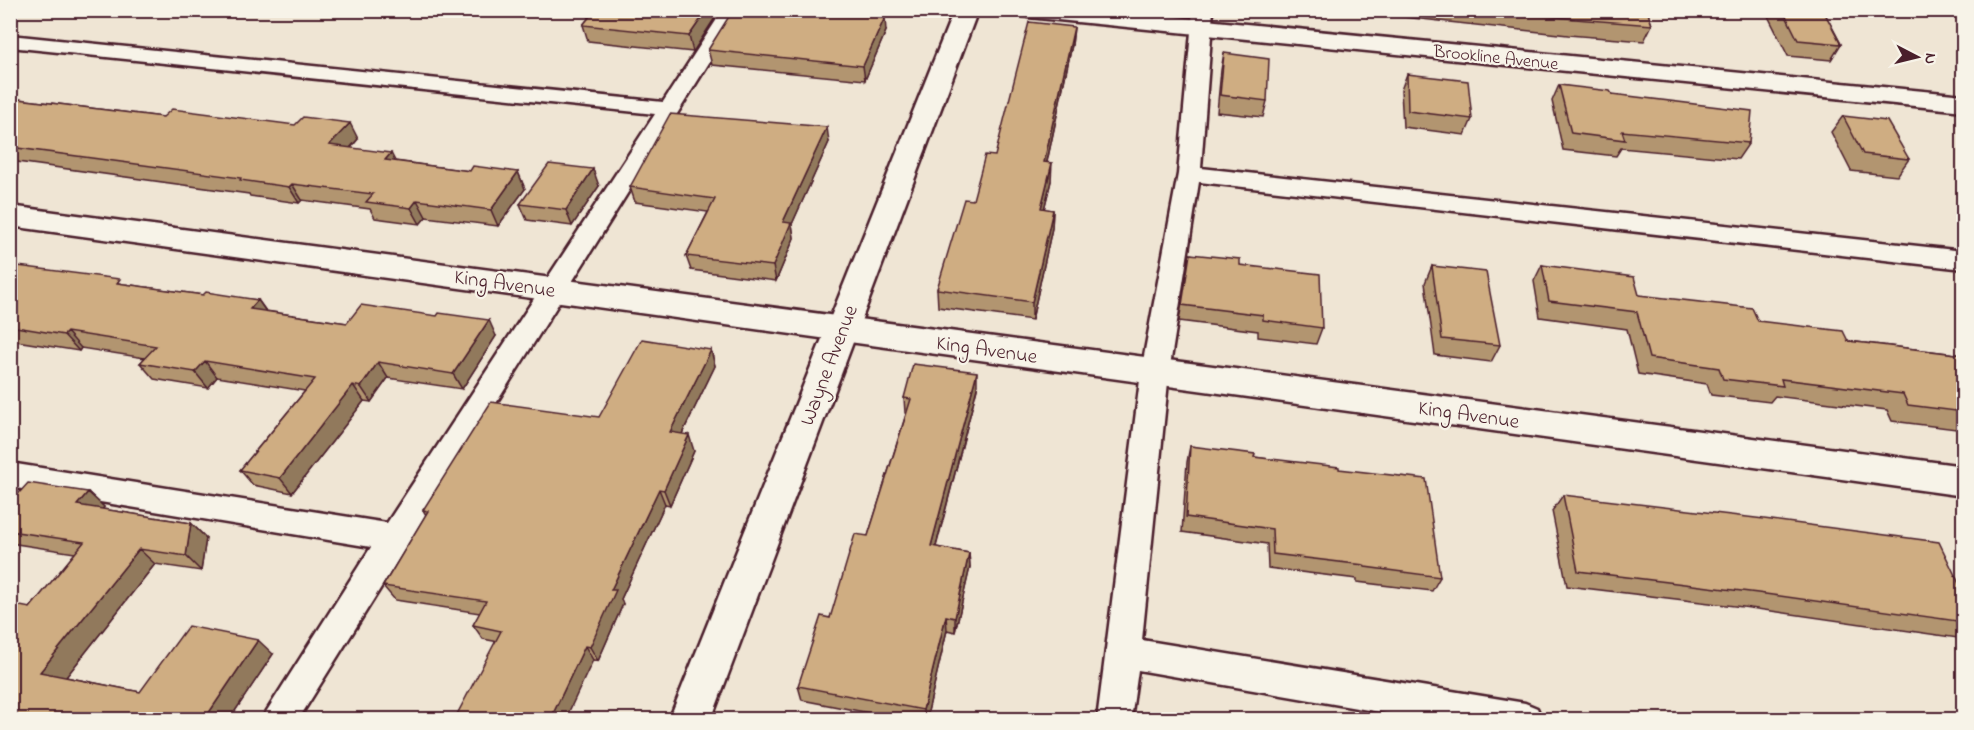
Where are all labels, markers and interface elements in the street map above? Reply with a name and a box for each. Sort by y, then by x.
north arrow [1887,27,1947,87]
street label: Brookline Avenue [1431,39,1560,79]
text: N [1917,52,1942,66]
street label: King Avenue [452,263,558,309]
street label: Wayne Avenue [793,300,869,431]
street label: King Avenue [934,329,1040,375]
street label: King Avenue [1416,394,1522,440]

